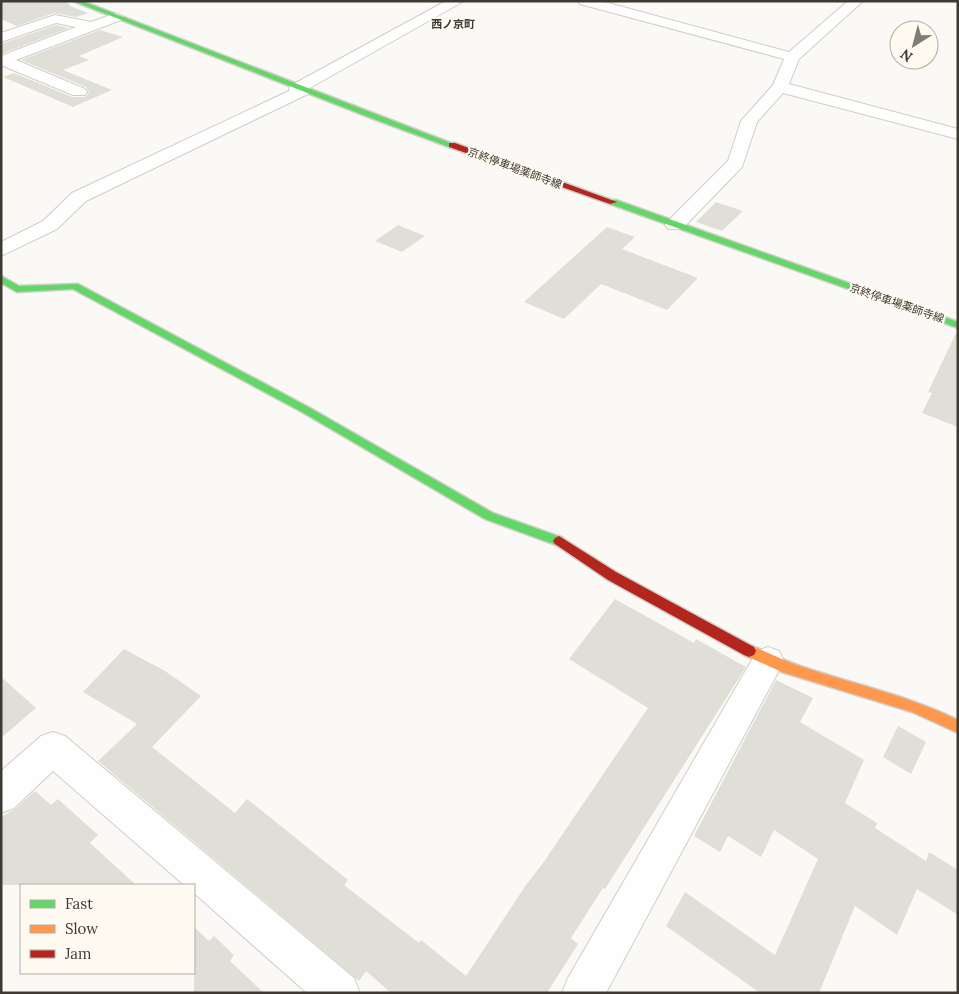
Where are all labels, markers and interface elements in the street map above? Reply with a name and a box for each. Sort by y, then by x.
district label: 西ノ京町 [431,17,475,31]
north arrow [889,20,939,70]
text: N [897,45,916,66]
street label: 京終停車場薬師寺線 [466,144,564,192]
street label: 京終停車場薬師寺線 [848,280,946,326]
legend [20,884,195,974]
text: Fast [65,894,93,913]
text: Slow [65,919,98,938]
text: Jam [64,944,92,963]

